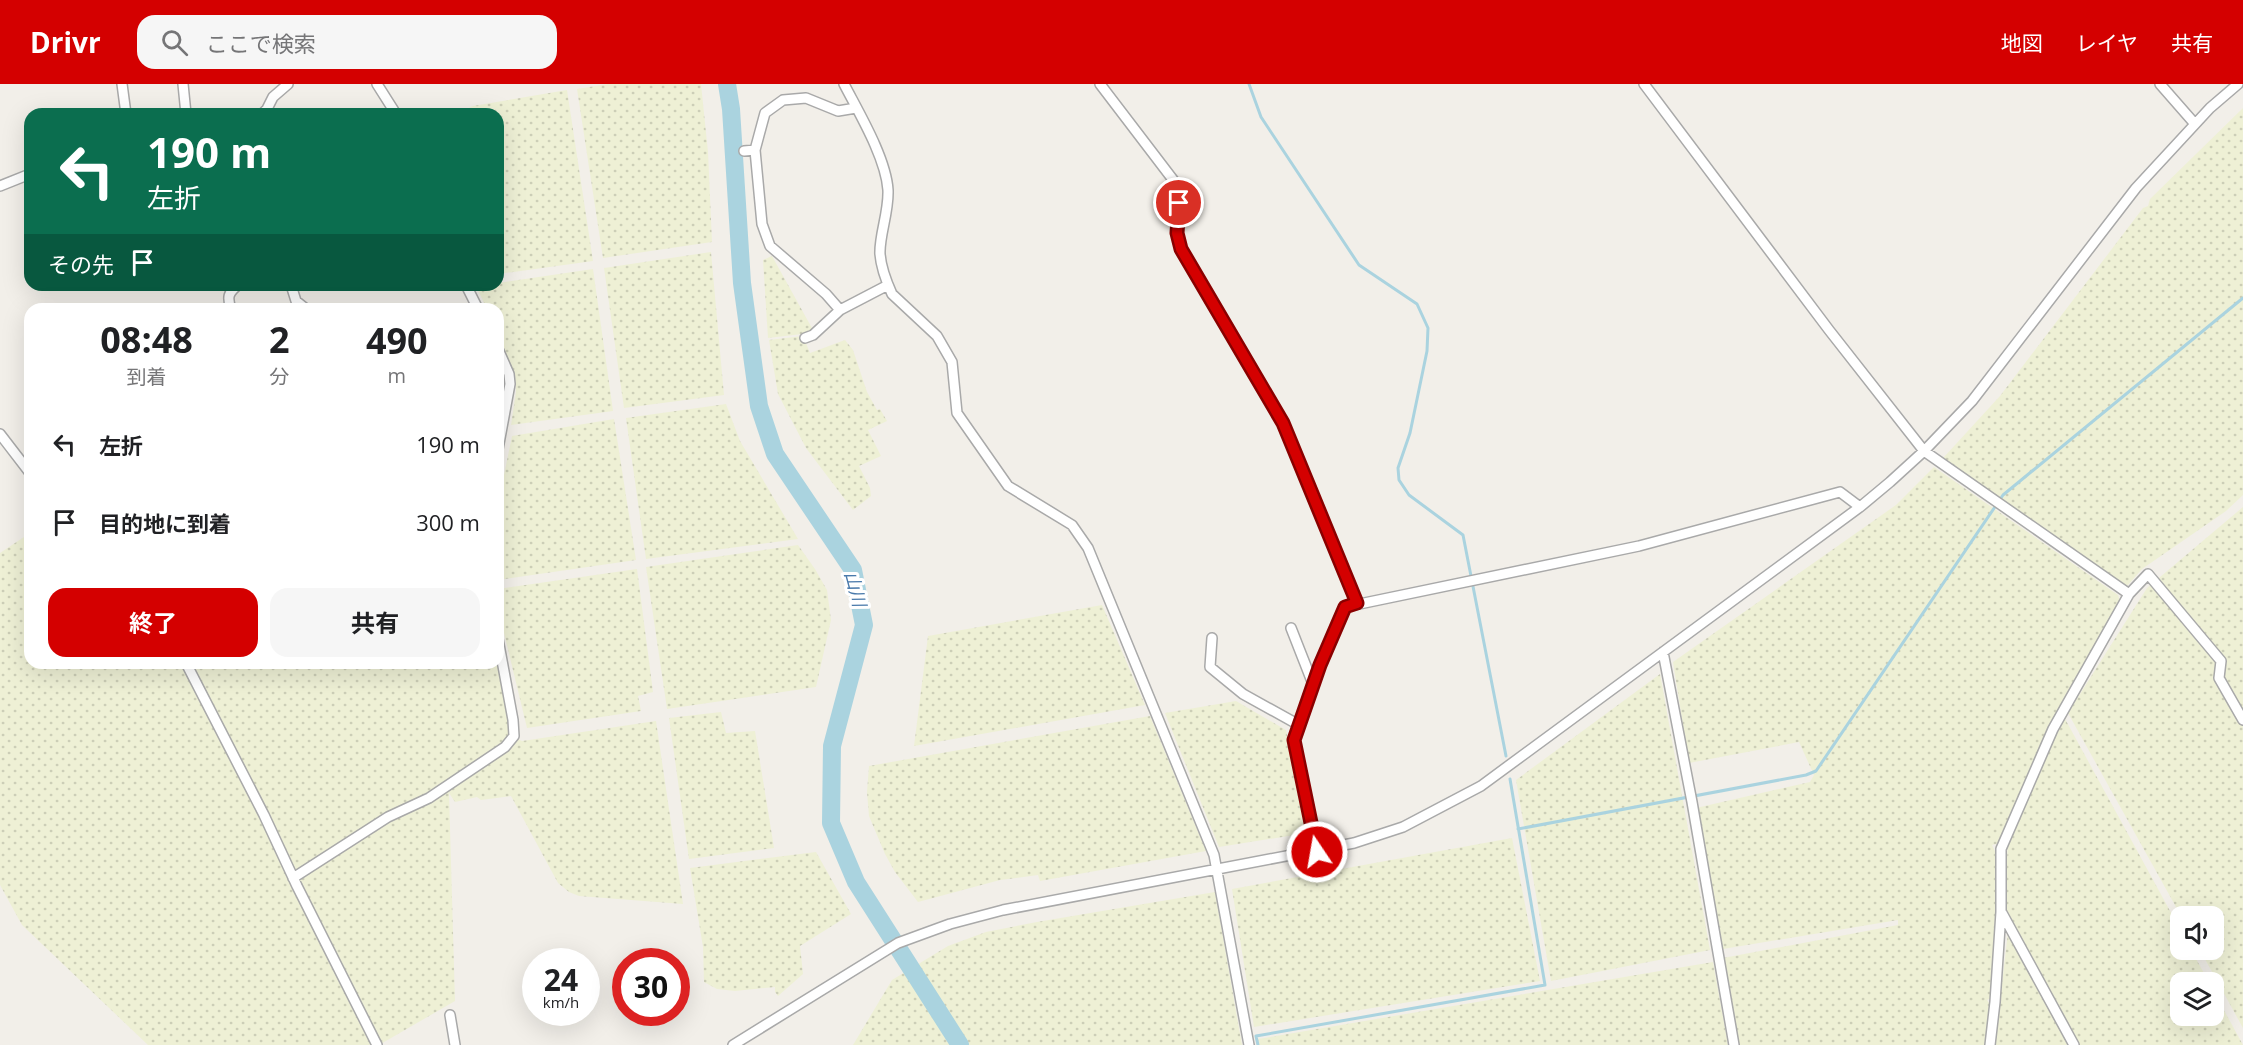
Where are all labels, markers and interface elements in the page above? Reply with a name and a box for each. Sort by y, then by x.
search box [137,15,557,69]
text: Drivr [30,23,101,61]
icon: search [158,26,191,59]
text: ここで検索 [206,28,316,58]
text: 地図 [2001,29,2043,57]
text: レイヤ [2076,29,2138,57]
text: 共有 [2171,29,2213,57]
text: 190 m [147,123,271,180]
icon: left [48,132,126,210]
pin [1153,177,1204,228]
text: 左折 [147,179,201,216]
icon: arrive [1162,186,1195,219]
icon: arrive [126,246,159,279]
text: その先 [48,249,114,279]
text: 08:48 [100,315,193,364]
text: 2 [269,315,290,364]
text: 490 [366,316,428,365]
text: m [388,362,406,389]
text: 到着 [127,363,167,390]
text: 分 [269,363,289,390]
icon: left [48,428,81,461]
text: 190 m [416,429,480,459]
text: 左折 [99,430,143,460]
icon: arrive [48,506,81,539]
text: 300 m [416,507,480,537]
text: 目的地に到着 [99,508,231,538]
water label: 山川 [840,568,873,611]
button: 終了 [48,588,258,657]
button: 共有 [270,588,480,657]
position arrow [1285,820,1349,884]
map controls [2170,906,2224,1026]
button: sound [2170,906,2224,960]
speed limit sign: 30 [612,948,690,1026]
text: 24 [544,959,578,1000]
button: layers [2170,972,2224,1026]
text: km/h [543,992,579,1012]

